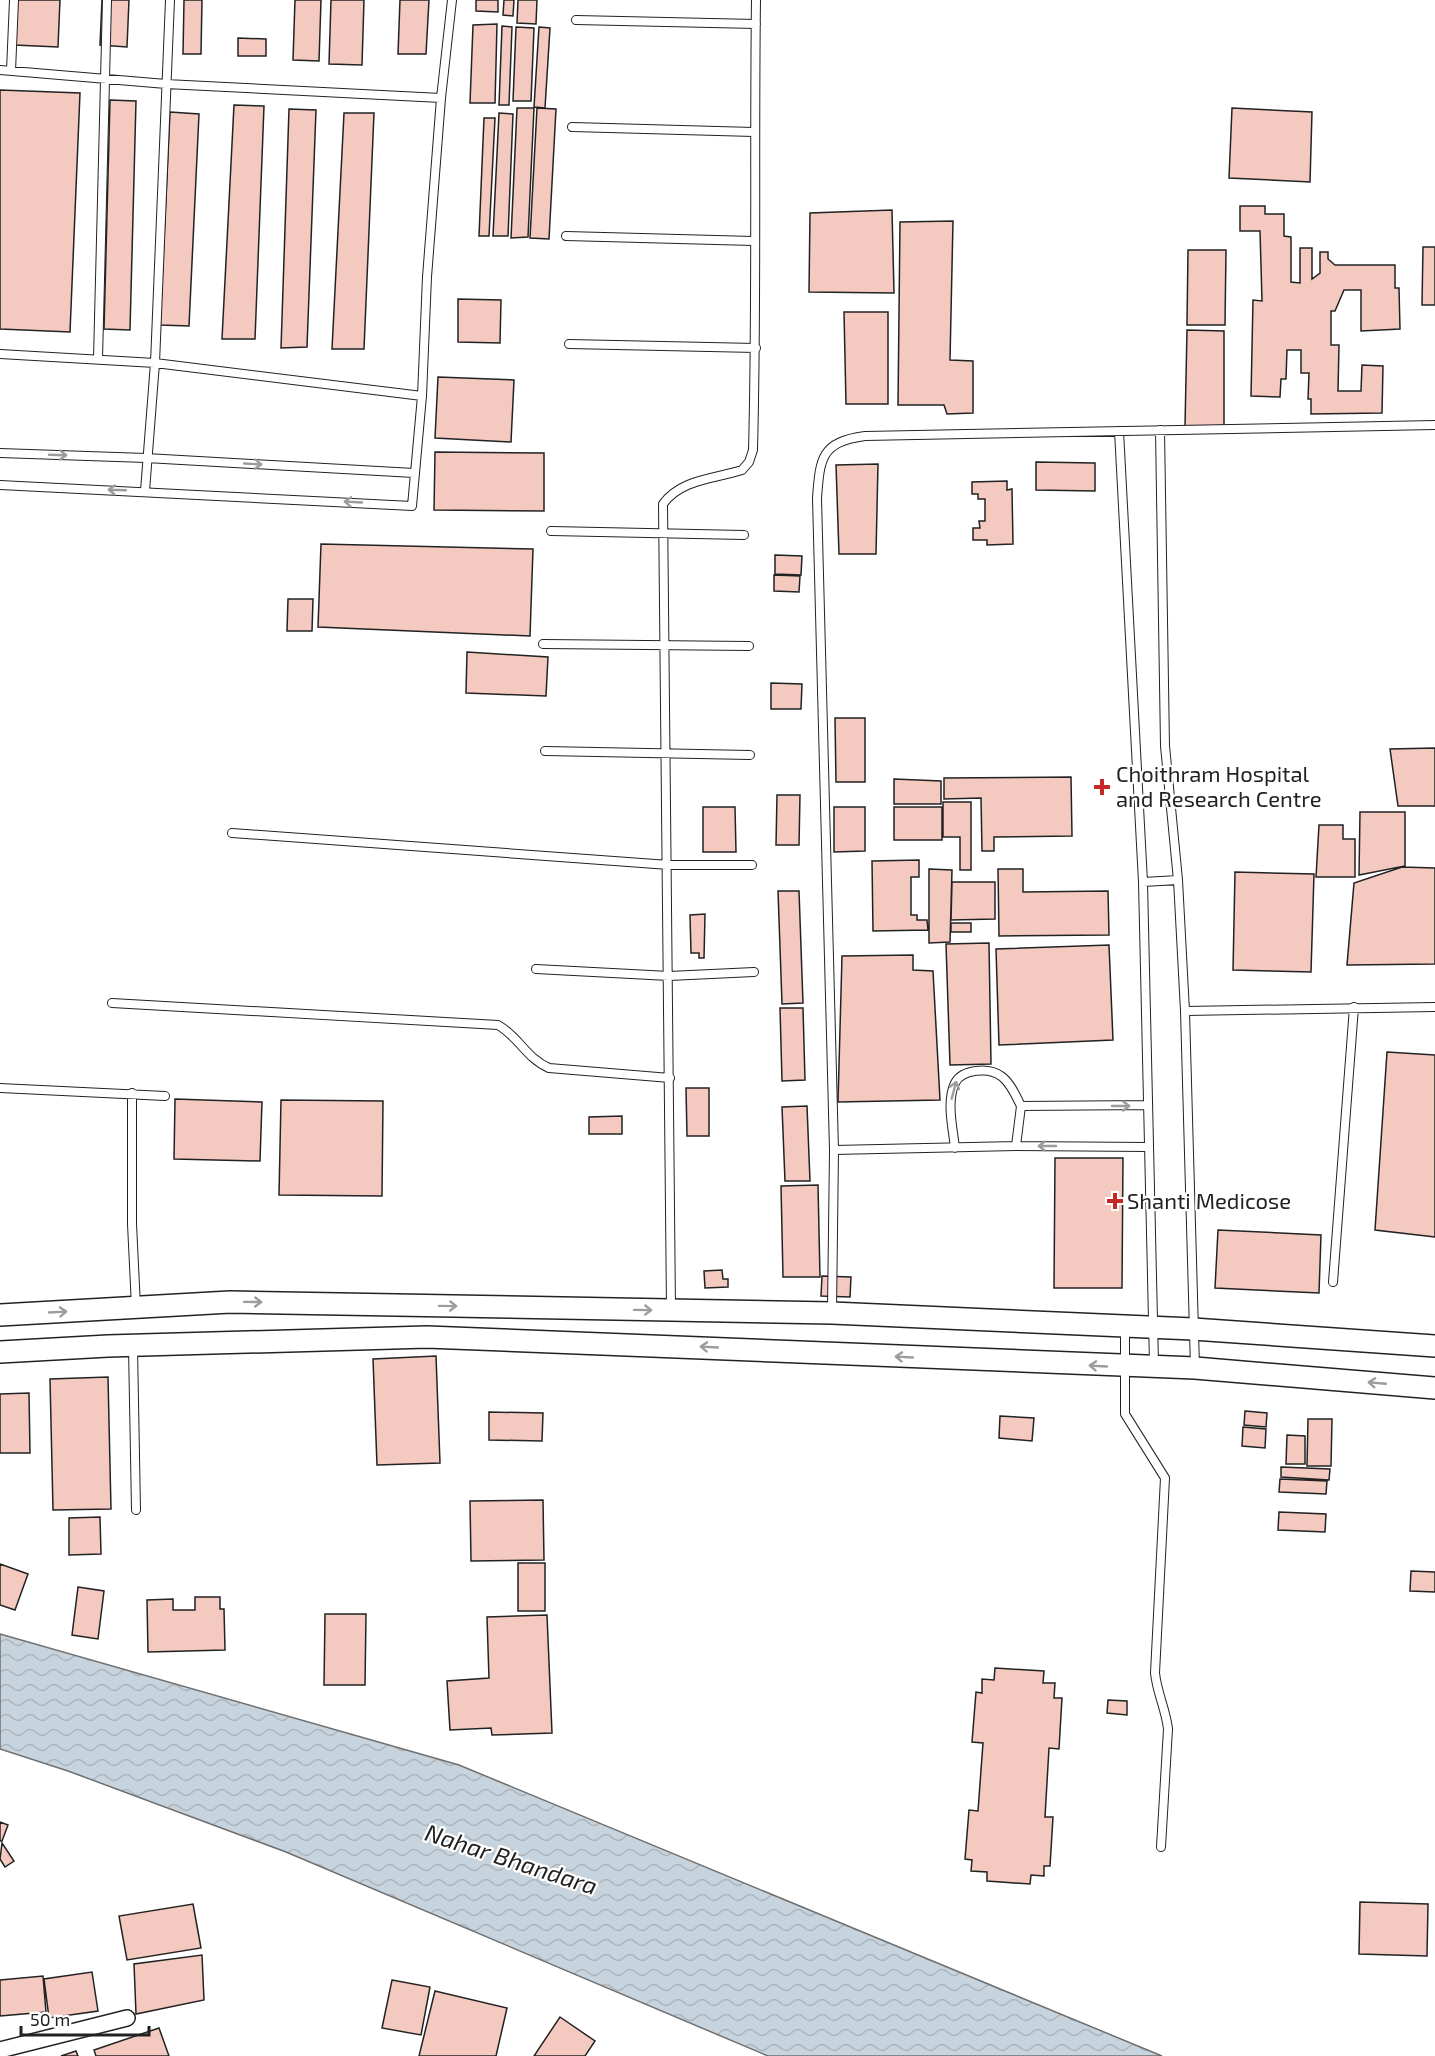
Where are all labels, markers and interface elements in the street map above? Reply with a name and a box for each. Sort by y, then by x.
one-way arrow [48,449,68,461]
one-way arrow [243,458,263,469]
one-way arrow [107,484,127,495]
one-way arrow [344,497,364,508]
place label: Choithram Hospital and Research Centre [1116,760,1322,811]
marker: Choithram Hospital and Research Centre [1093,778,1111,796]
one-way arrow [949,1081,961,1100]
one-way arrow [1111,1100,1131,1112]
one-way arrow [1038,1140,1058,1152]
place label: Shanti Medicose [1127,1187,1291,1213]
marker: Shanti Medicose [1108,1194,1122,1208]
one-way arrow [243,1296,263,1308]
one-way arrow [438,1300,458,1312]
one-way arrow [633,1304,653,1315]
one-way arrow [48,1306,68,1317]
one-way arrow [699,1342,719,1353]
one-way arrow [894,1351,914,1362]
one-way arrow [1089,1360,1109,1371]
one-way arrow [1367,1377,1387,1388]
water label: Nahar Bhandara [422,1817,601,1900]
scale bar [21,1999,148,2037]
text: 50 m [30,2008,70,2030]

